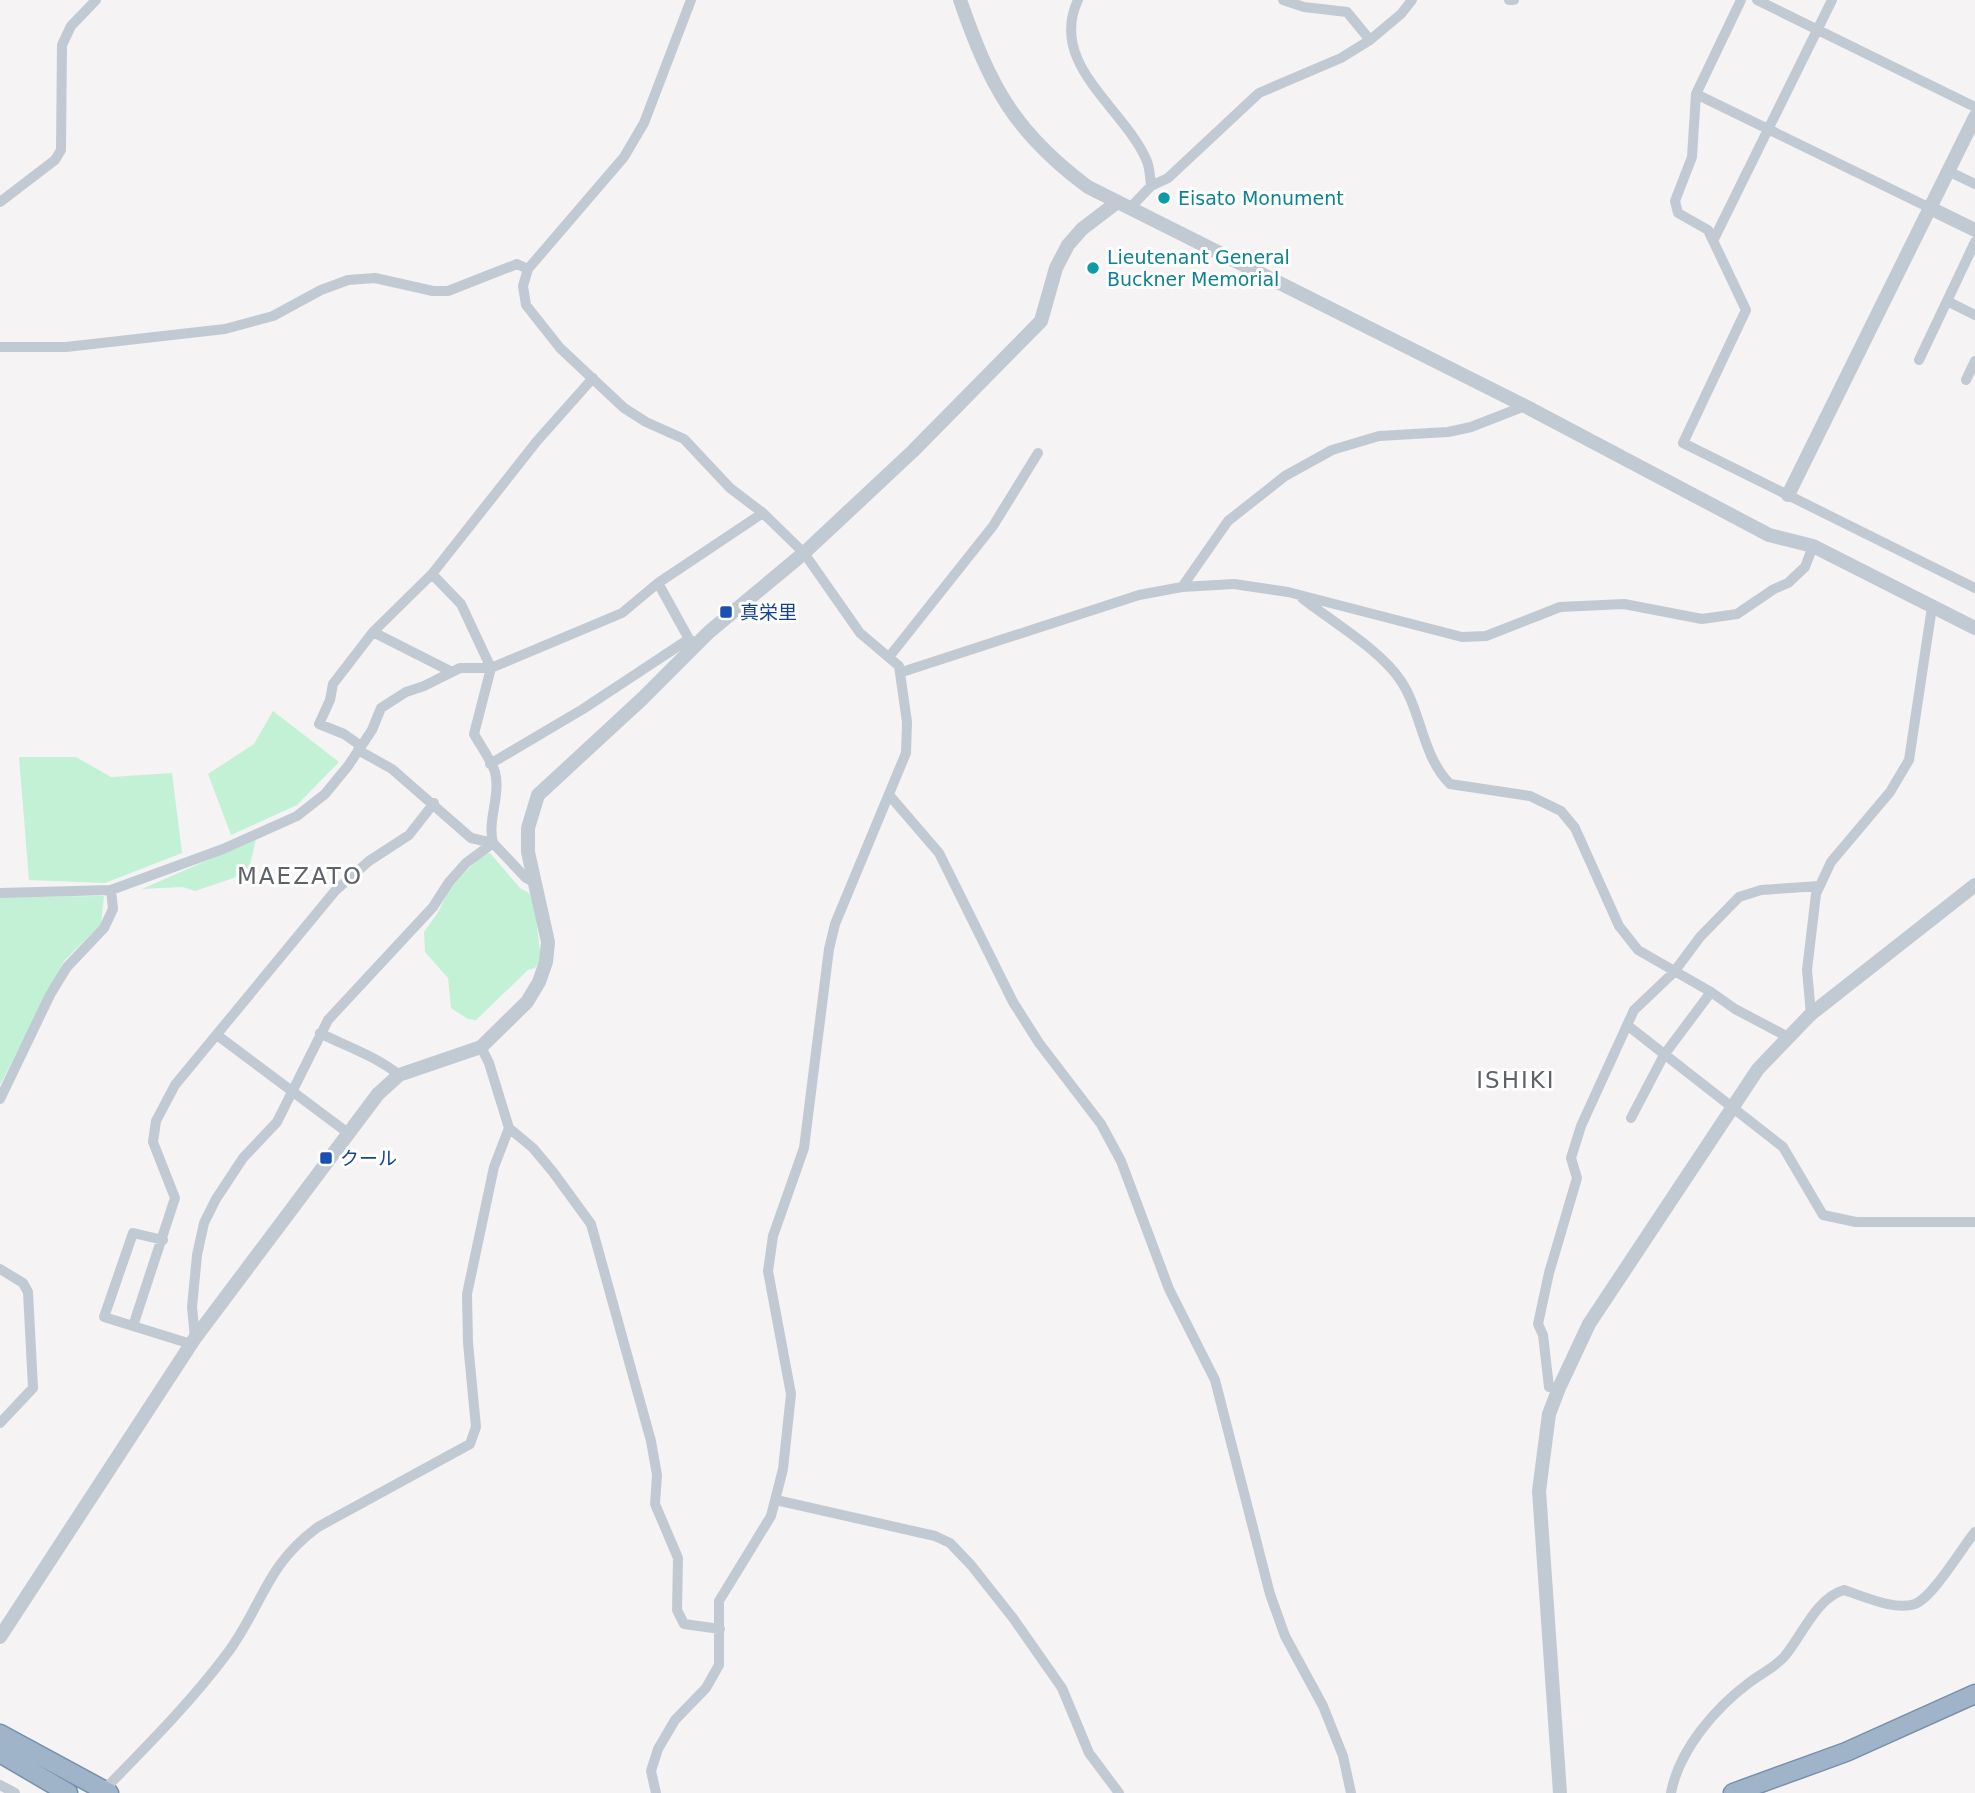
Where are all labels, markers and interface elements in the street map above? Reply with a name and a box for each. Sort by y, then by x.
place label: Eisato Monument [1178,187,1344,209]
marker: Eisato Monument [1156,190,1172,206]
place label: Lieutenant General Buckner Memorial [1107,246,1290,290]
marker: Lieutenant General Buckner Memorial [1085,260,1101,276]
place label: 真栄里 [740,601,797,623]
marker: 真栄里 [718,604,734,620]
district label: MAEZATO [237,863,363,889]
district label: ISHIKI [1476,1067,1556,1093]
place label: クール [340,1147,397,1169]
marker: クール [318,1150,334,1166]

